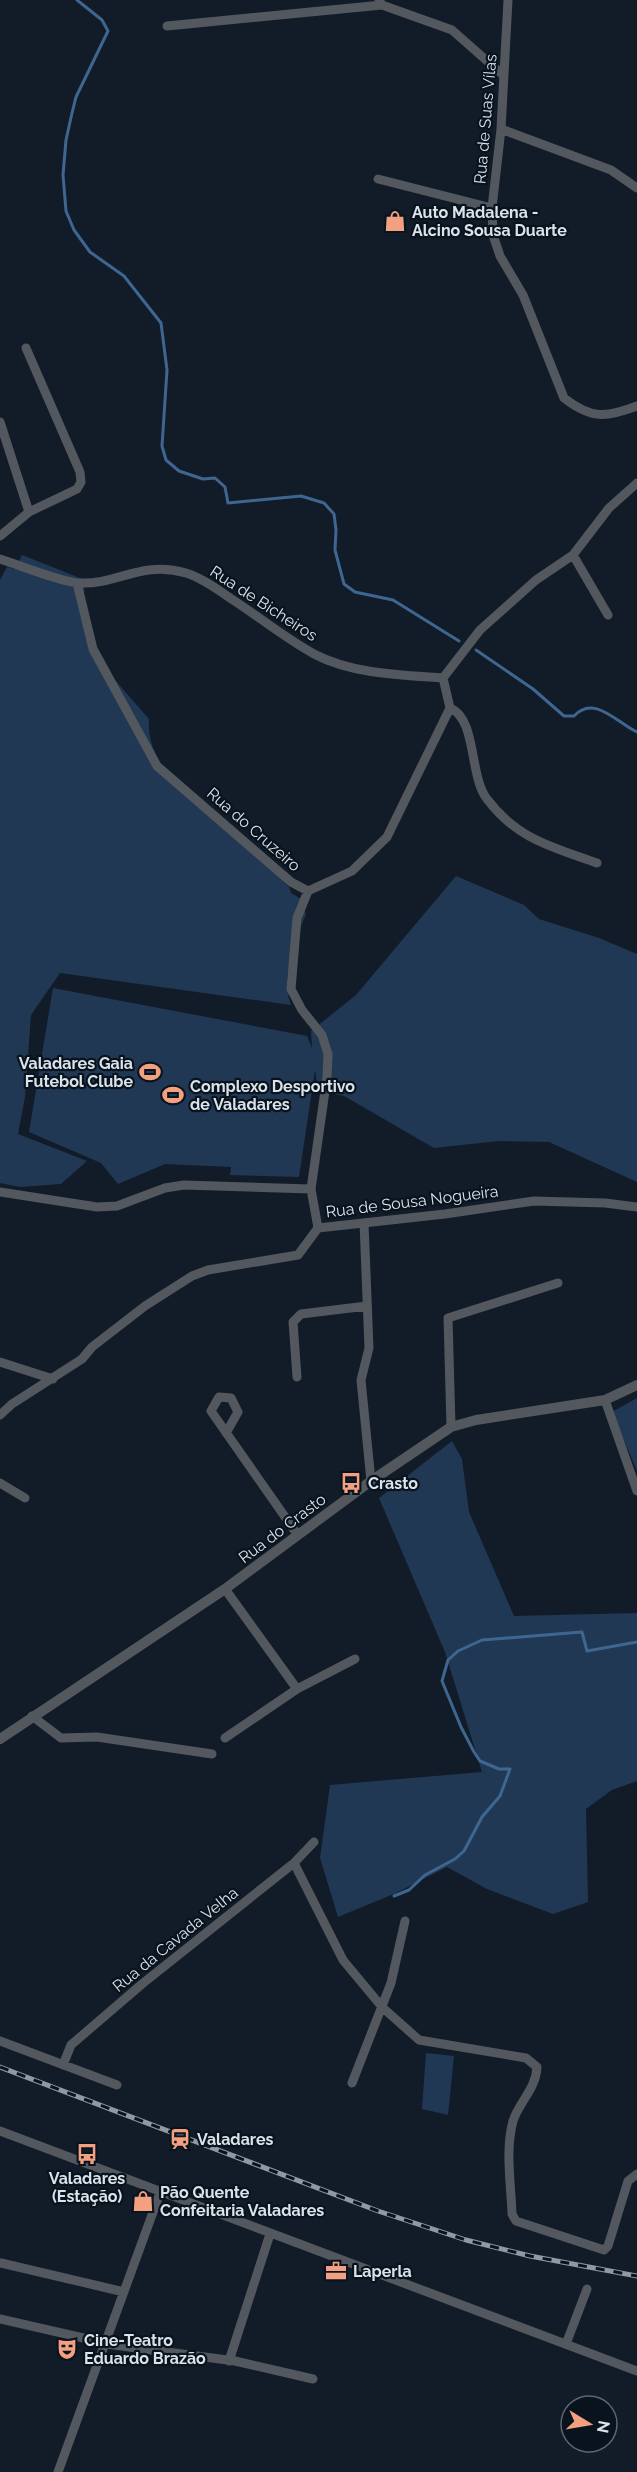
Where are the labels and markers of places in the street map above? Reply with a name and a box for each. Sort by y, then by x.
place label: Auto Madalena - Alcino Sousa Duarte [412,203,567,240]
shop icon: Auto Madalena - Alcino Sousa Duarte [383,209,407,233]
place label: Valadares Gaia Futebol Clube [19,1054,133,1091]
sports icon: Valadares Gaia Futebol Clube [138,1060,162,1084]
place label: Complexo Desportivo de Valadares [190,1077,355,1114]
sports icon: Complexo Desportivo de Valadares [161,1083,185,1107]
bus stop icon: Crasto [339,1471,363,1495]
place label: Crasto [368,1474,418,1493]
station icon: Valadares [168,2127,192,2151]
place label: Valadares [197,2130,274,2149]
bus stop icon: Valadares (Estação) [75,2142,99,2166]
place label: Valadares (Estação) [49,2169,125,2206]
place label: Pão Quente Confeitaria Valadares [160,2183,324,2220]
shop icon: Pão Quente Confeitaria Valadares [131,2189,155,2213]
office icon: Laperla [324,2259,348,2283]
place label: Laperla [353,2262,412,2281]
place label: Cine-Teatro Eduardo Brazão [84,2331,206,2368]
theatre icon: Cine-Teatro Eduardo Brazão [55,2337,79,2361]

